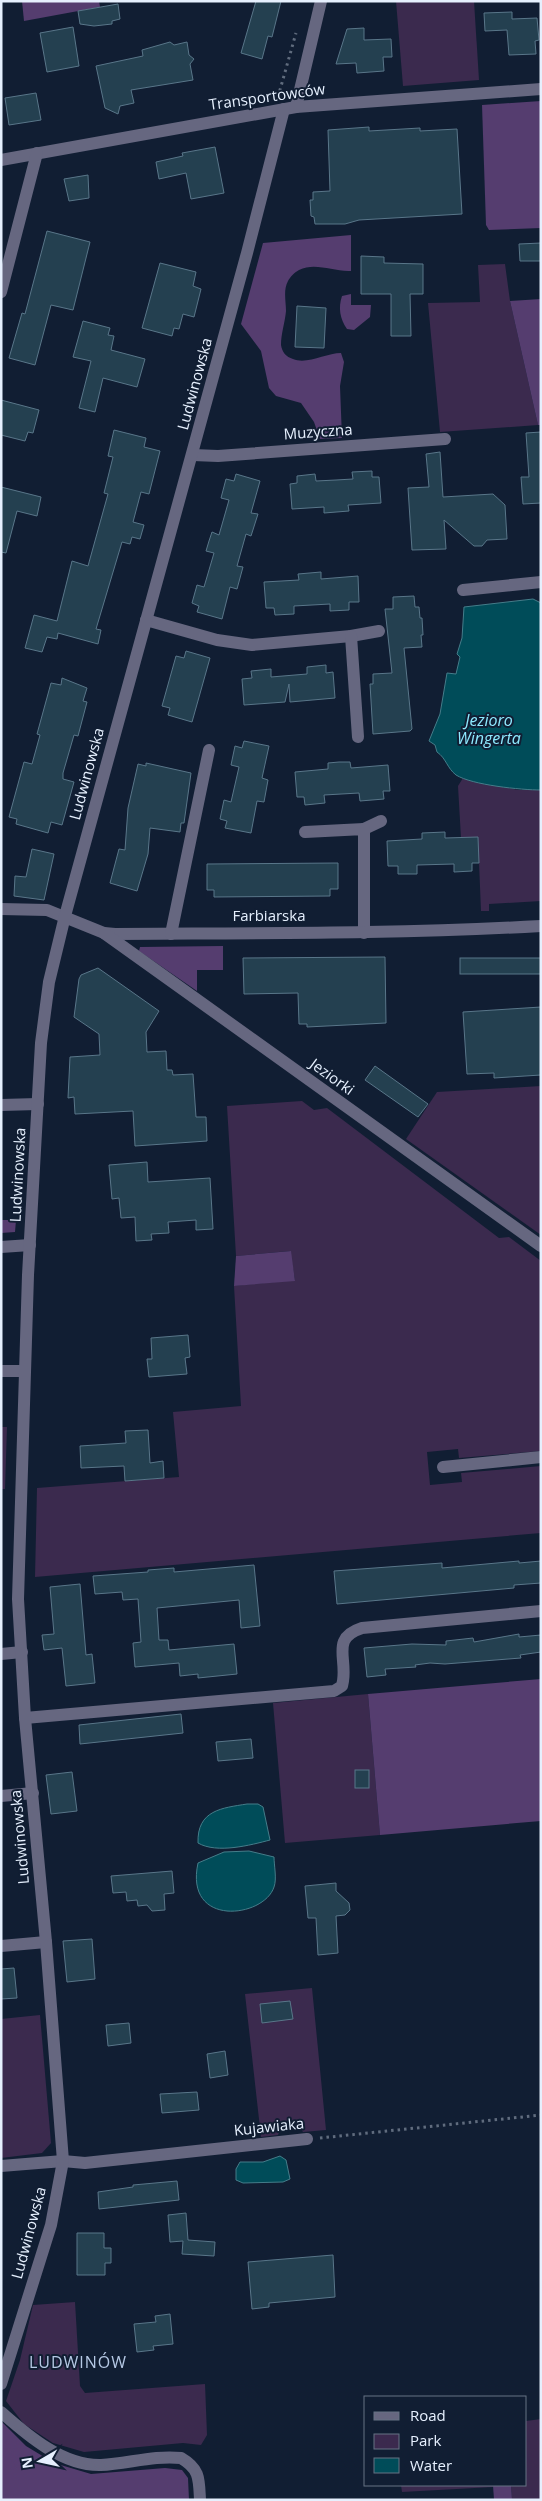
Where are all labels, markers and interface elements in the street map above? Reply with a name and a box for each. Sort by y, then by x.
street label: Transportowców [207,78,327,114]
street label: Ludwinowska [172,335,216,432]
street label: Muzyczna [283,419,353,443]
water label: Jezioro Wingerta [457,709,521,749]
street label: Ludwinowska [64,725,108,822]
street label: Farbiarska [232,905,306,925]
street label: Jeziorki [305,1052,359,1099]
street label: Ludwinowska [5,1127,29,1223]
street label: Ludwinowska [5,1789,33,1885]
street label: Kujawiaka [233,2112,305,2140]
street label: Ludwinowska [6,2184,50,2281]
district label: LUDWINÓW [29,2351,127,2373]
legend [364,2396,527,2486]
text: Road [410,2405,446,2425]
text: Park [410,2430,441,2450]
north arrow [15,2436,65,2486]
text: Water [410,2455,452,2475]
text: N [16,2456,37,2470]

